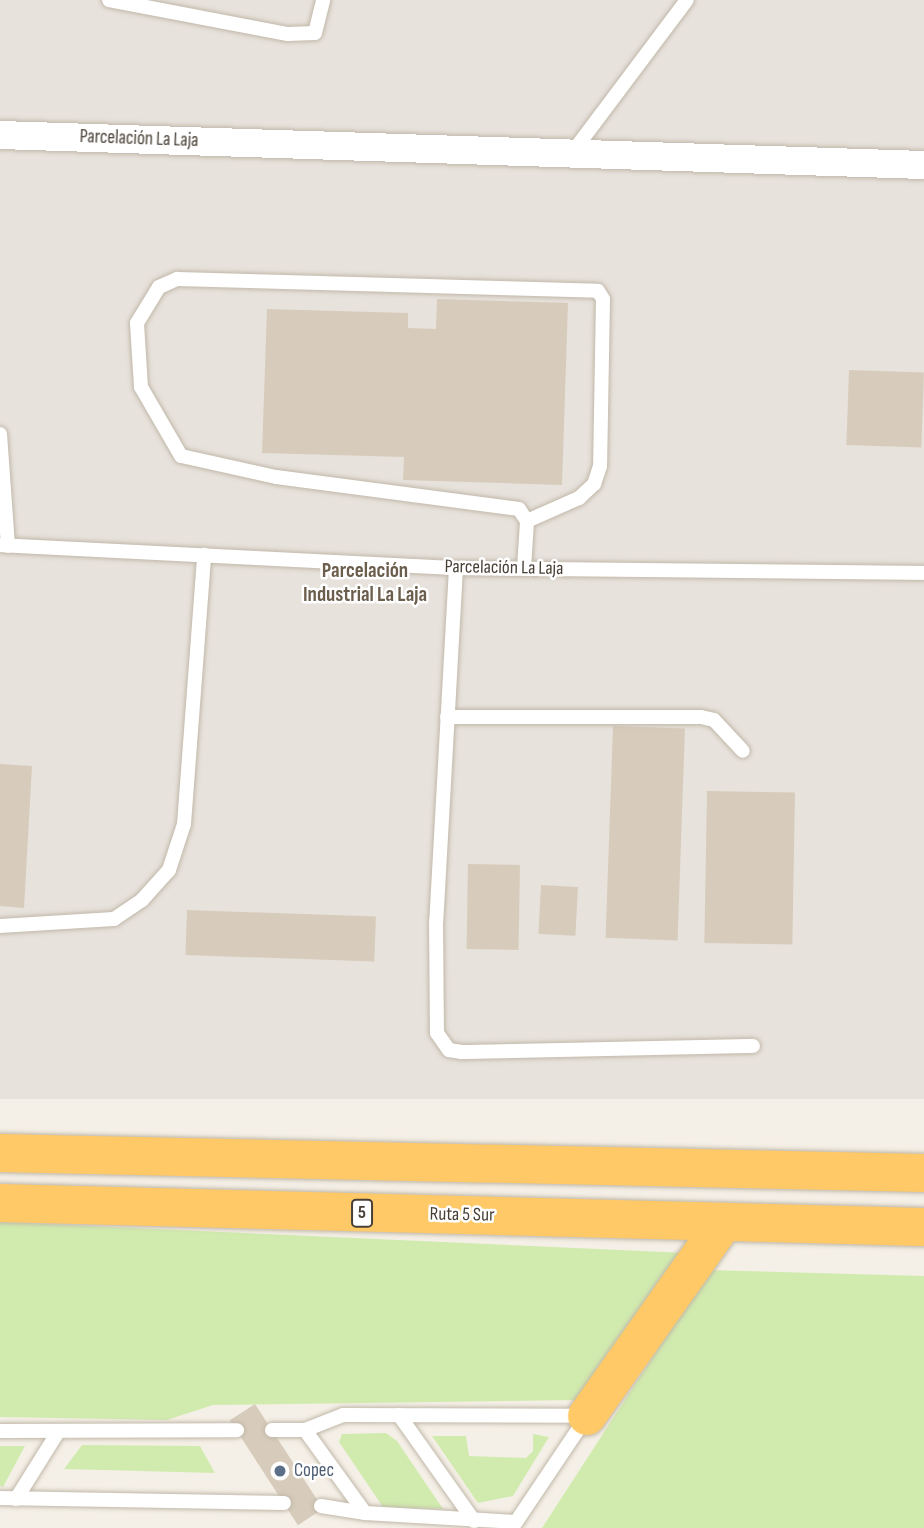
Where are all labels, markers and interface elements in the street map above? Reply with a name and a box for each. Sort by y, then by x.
street label: Parcelación La Laja [79,126,199,152]
street label: Parcelación La Laja [444,556,564,580]
district label: Parcelación Industrial La Laja [303,558,427,608]
road number: 5 [350,1198,374,1228]
street label: Ruta 5 Sur [429,1203,495,1227]
place label: Copec [294,1460,334,1482]
marker: Copec [272,1463,288,1479]

